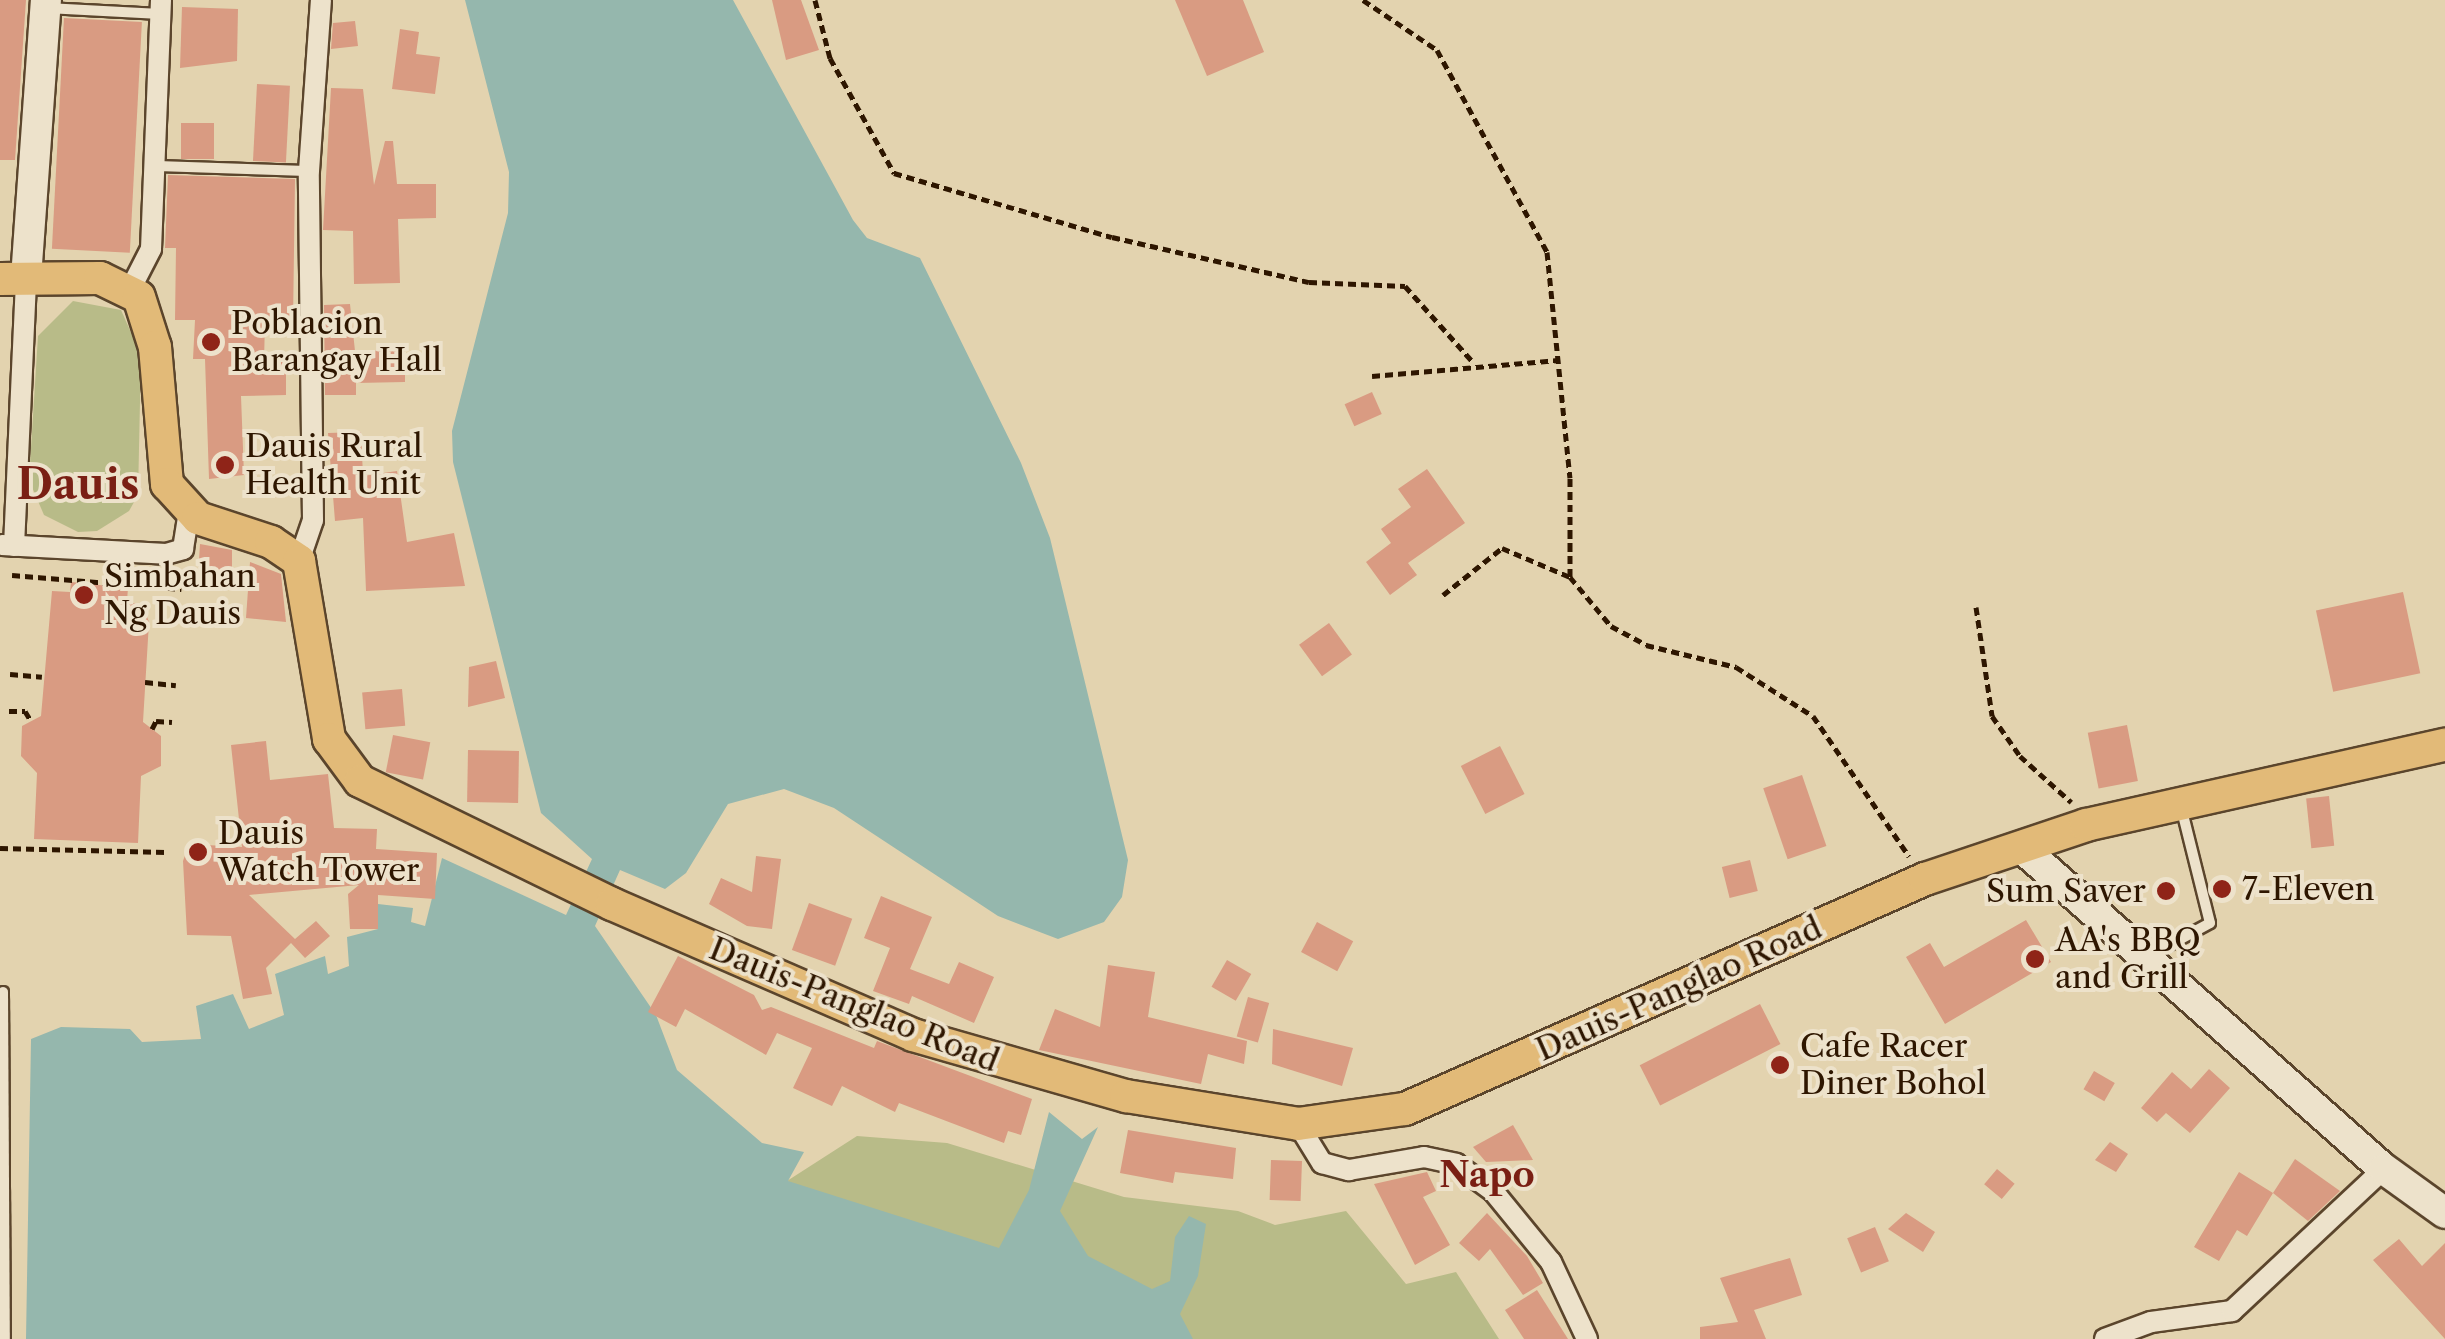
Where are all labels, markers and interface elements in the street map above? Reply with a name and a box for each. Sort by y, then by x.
place label: Poblacion Barangay Hall [231,305,443,380]
marker: Poblacion Barangay Hall [200,331,222,353]
place label: Dauis Rural Health Unit [245,428,423,503]
marker: Dauis Rural Health Unit [214,454,236,476]
district label: Dauis [17,459,139,509]
place label: Simbahan Ng Dauis [104,558,256,633]
marker: Simbahan Ng Dauis [73,584,95,606]
place label: Dauis Watch Tower [218,815,420,890]
marker: Dauis Watch Tower [187,841,209,863]
place label: 7-Eleven [2242,870,2375,908]
place label: Sum Saver [1986,872,2146,910]
marker: 7-Eleven [2211,878,2233,900]
marker: Sum Saver [2155,880,2177,902]
street label: Dauis-Panglao Road [1530,909,1828,1069]
place label: AA's BBQ and Grill [2055,922,2201,997]
street label: Dauis-Panglao Road [704,929,1004,1081]
marker: AA's BBQ and Grill [2024,948,2046,970]
place label: Cafe Racer Diner Bohol [1800,1028,1987,1103]
marker: Cafe Racer Diner Bohol [1769,1054,1791,1076]
district label: Napo [1439,1154,1535,1196]

